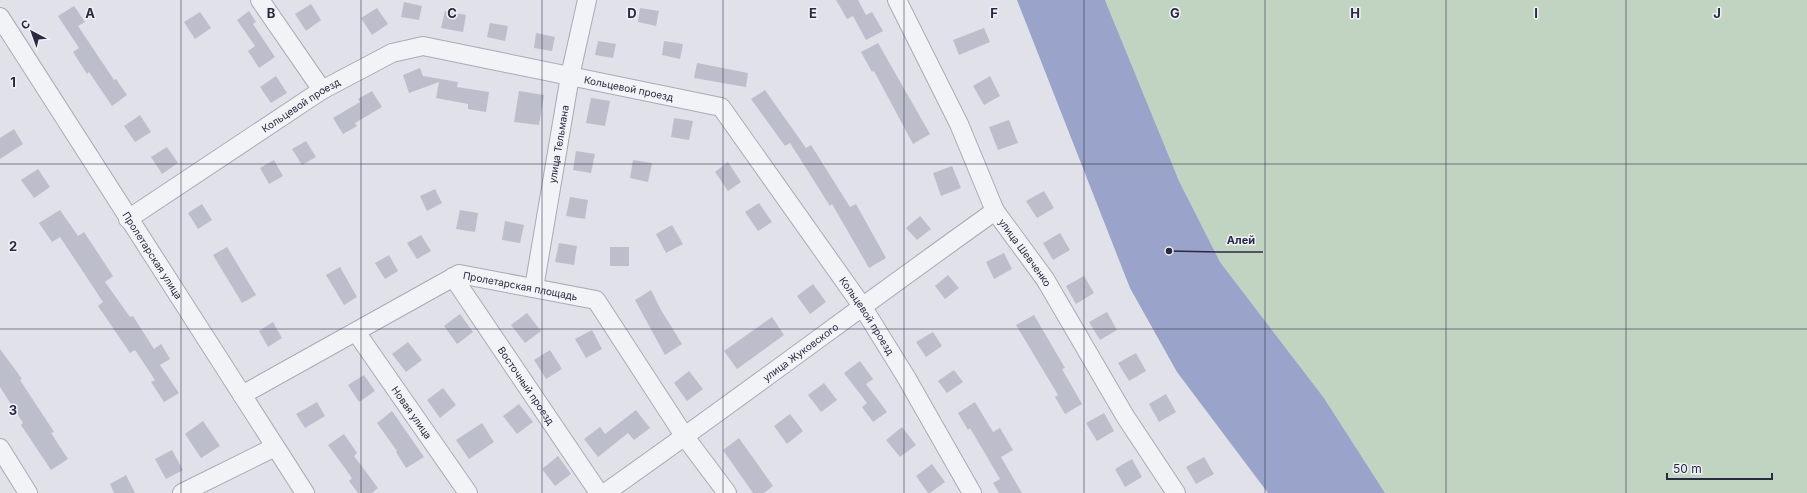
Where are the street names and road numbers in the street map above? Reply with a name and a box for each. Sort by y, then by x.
street label: Кольцевой проезд [583,73,675,103]
street label: Кольцевой проезд [259,76,342,135]
street label: улица Тельмана [546,104,571,184]
street label: Пролетарская улица [120,209,185,301]
street label: улица Шевченко [996,216,1054,288]
street label: Пролетарская площадь [462,269,579,302]
street label: Кольцевой проезд [837,274,897,357]
street label: улица Жуковского [760,320,841,384]
street label: Восточный проезд [496,344,557,427]
street label: Новая улица [389,384,434,441]

